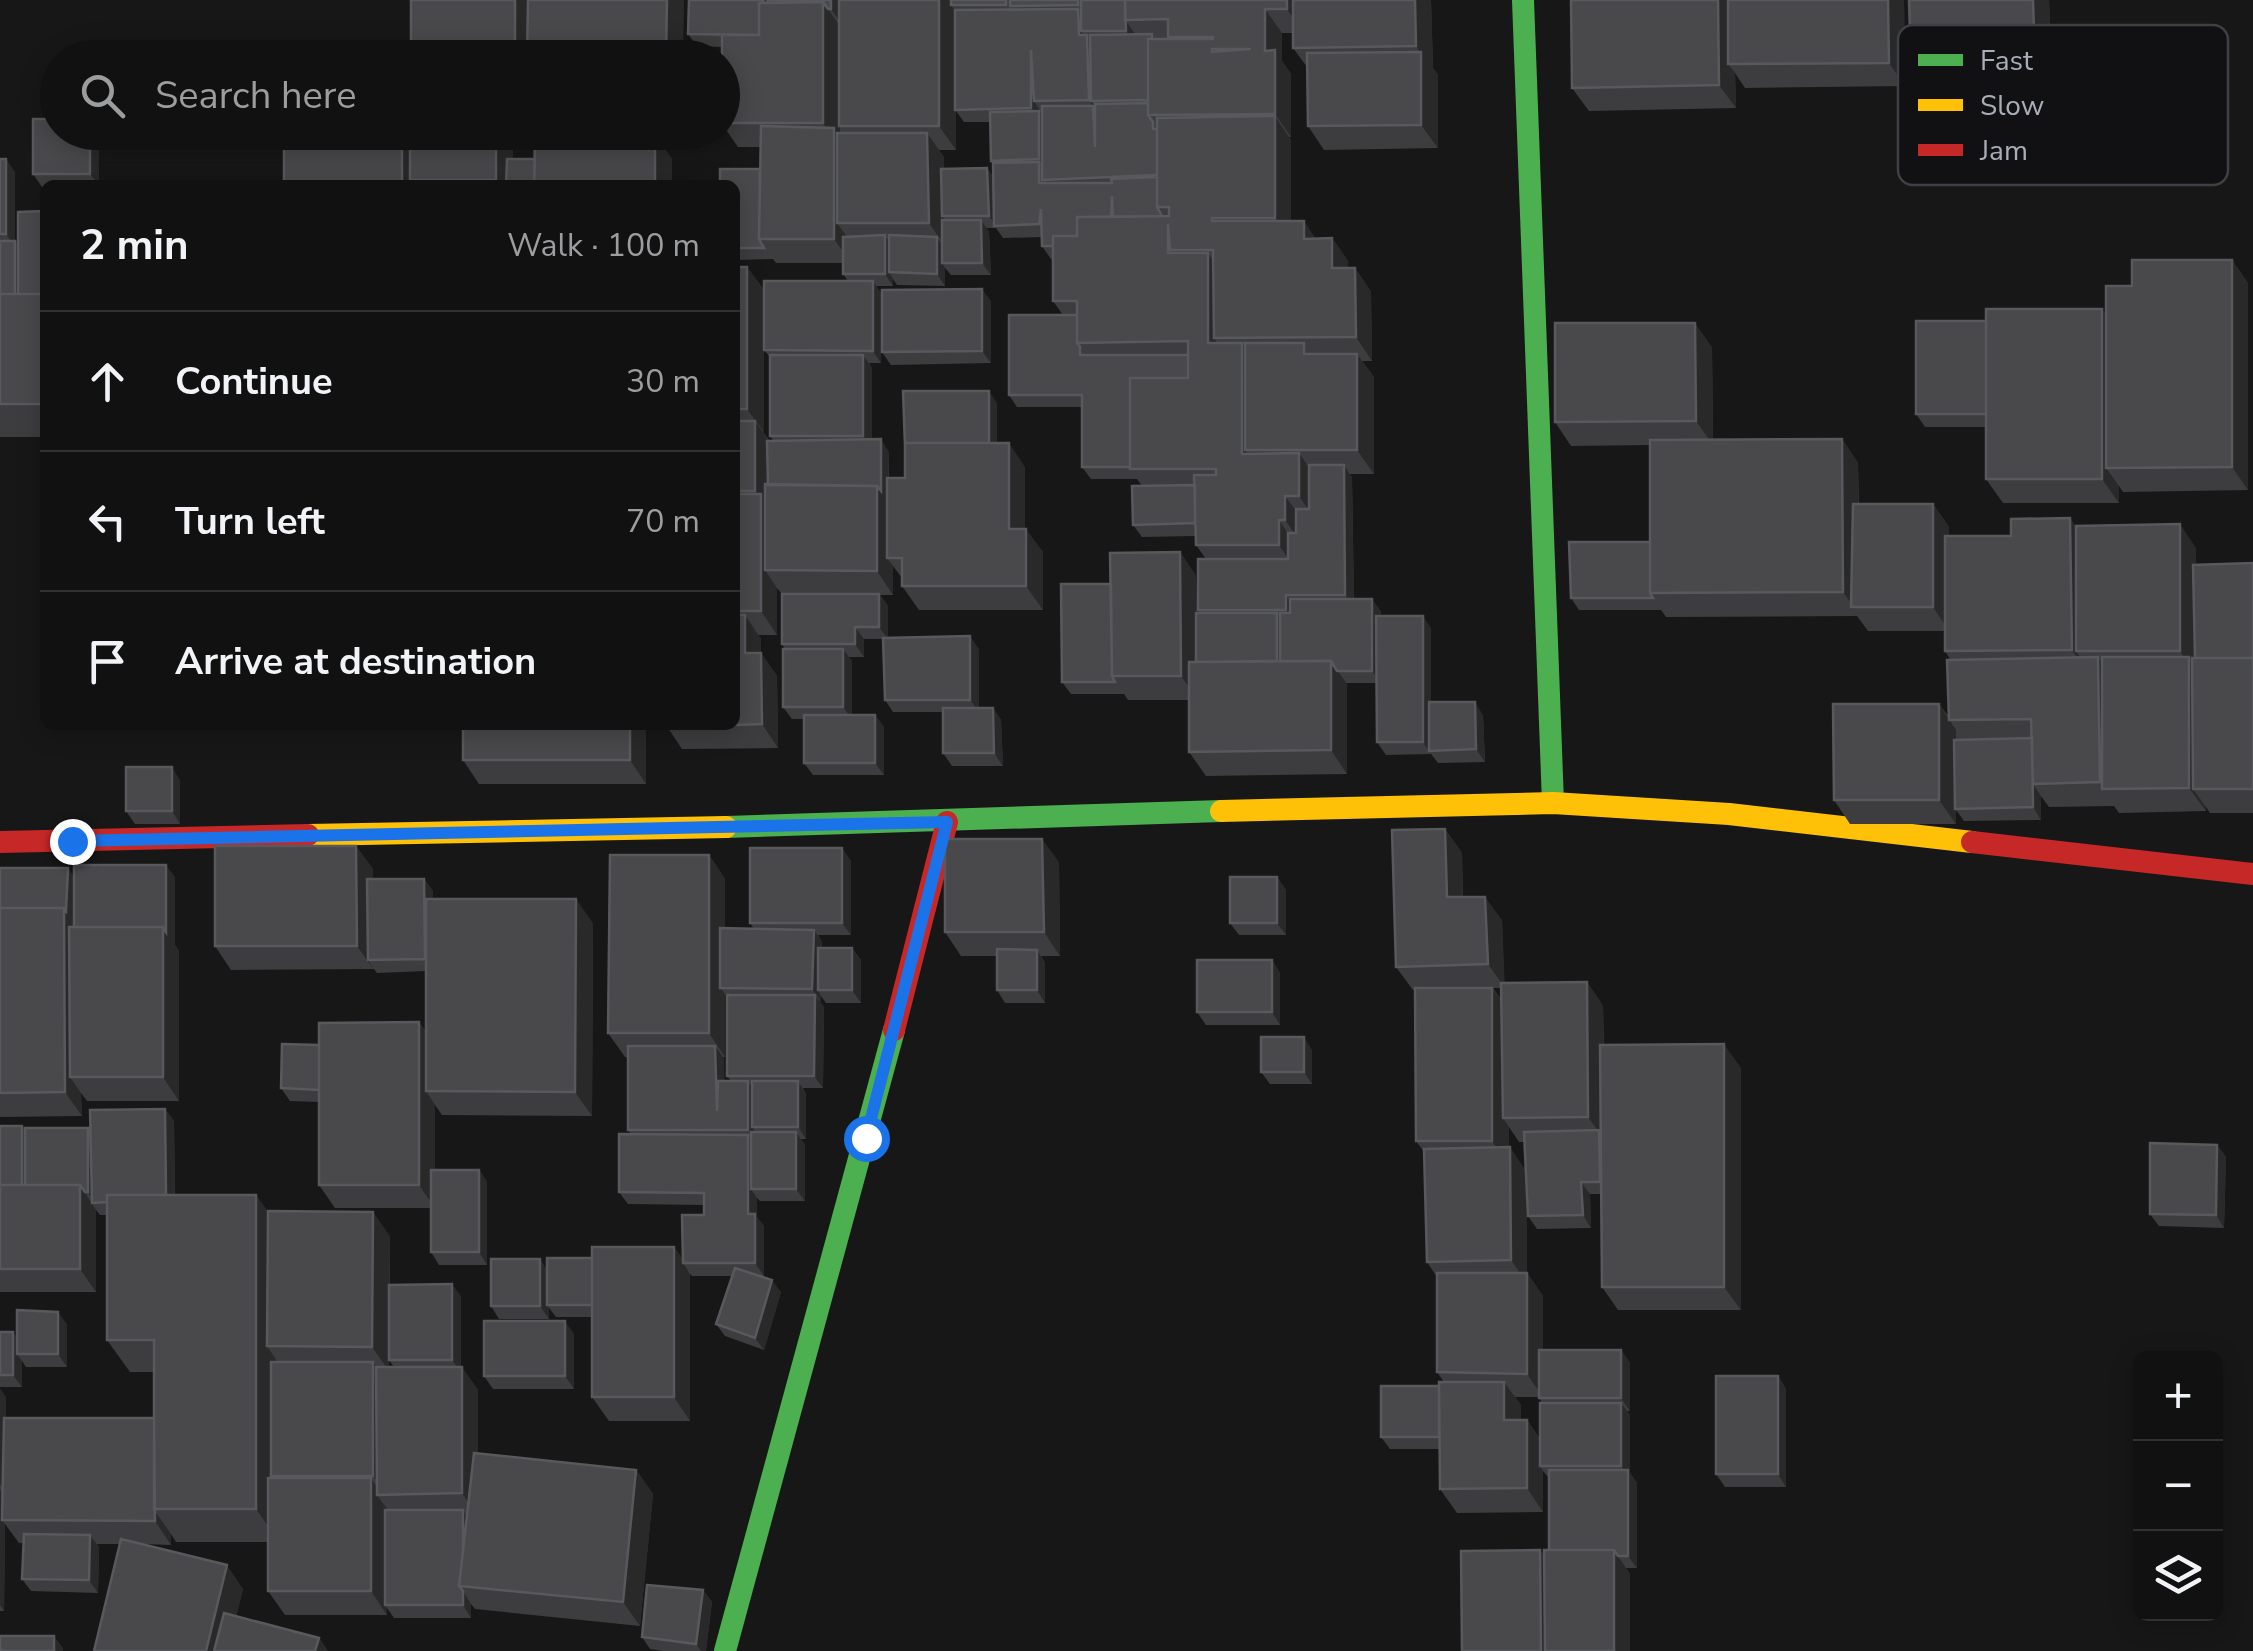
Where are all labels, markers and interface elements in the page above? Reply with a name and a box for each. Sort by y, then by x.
legend [1898,25,2228,185]
search box [40,40,740,150]
text: Fast [1980,42,2033,80]
icon: search [75,68,130,123]
text: Search here [155,70,356,121]
text: Slow [1980,87,2044,125]
text: Jam [1979,132,2028,170]
text: 2 min [80,217,189,274]
text: Walk · 100 m [507,224,700,267]
icon: ahead [80,354,135,409]
text: Continue [175,356,333,407]
text: 30 m [626,360,700,403]
icon: left [80,494,135,549]
text: Turn left [175,496,325,547]
text: 70 m [626,500,700,543]
icon: arrive [80,634,135,689]
text: Arrive at destination [175,636,536,687]
route end [50,819,96,865]
route start [844,1116,890,1162]
map controls [2133,1351,2223,1621]
button: + [2133,1351,2223,1441]
button: − [2133,1441,2223,1531]
button: layers [2133,1531,2223,1621]

